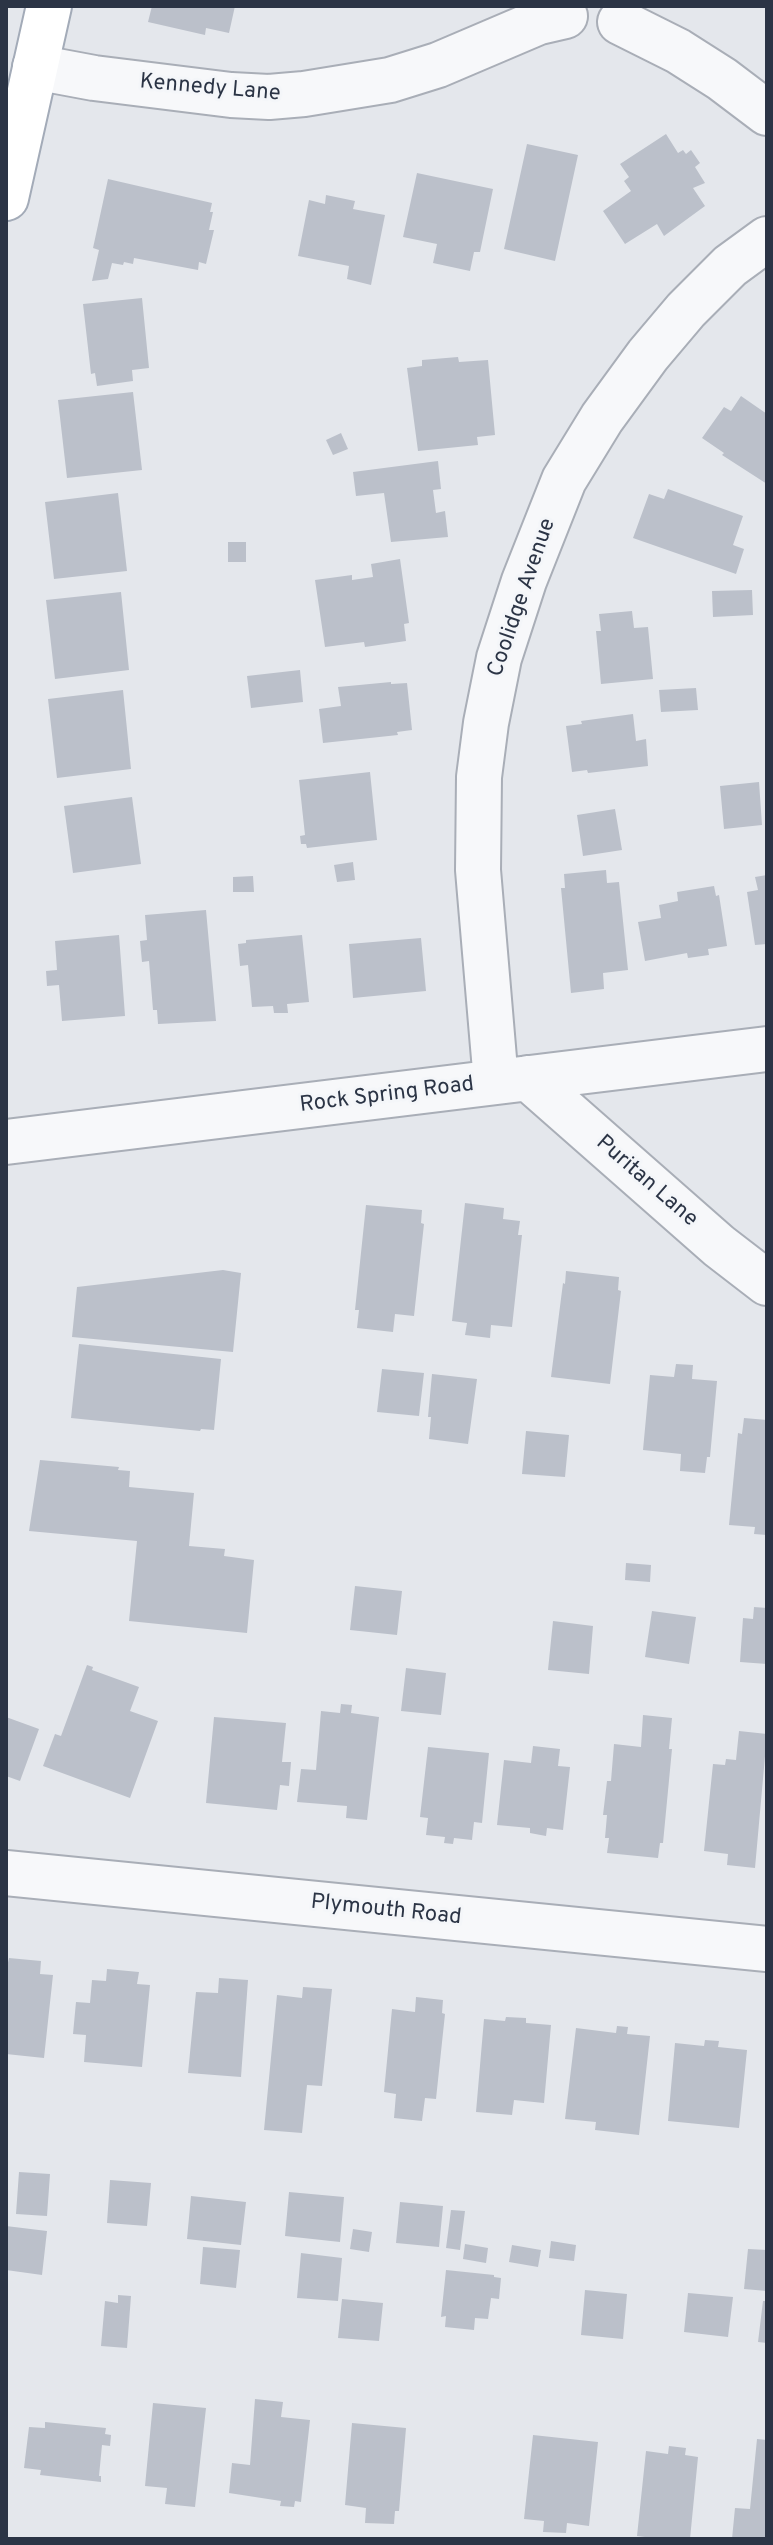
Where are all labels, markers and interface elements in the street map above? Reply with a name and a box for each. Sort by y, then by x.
street label: Kennedy Lane [138,70,282,108]
street label: Coolidge Avenue [484,515,562,681]
street label: Rock Spring Road [298,1072,476,1120]
street label: Puritan Lane [590,1131,702,1233]
street label: Plymouth Road [309,1890,463,1932]

